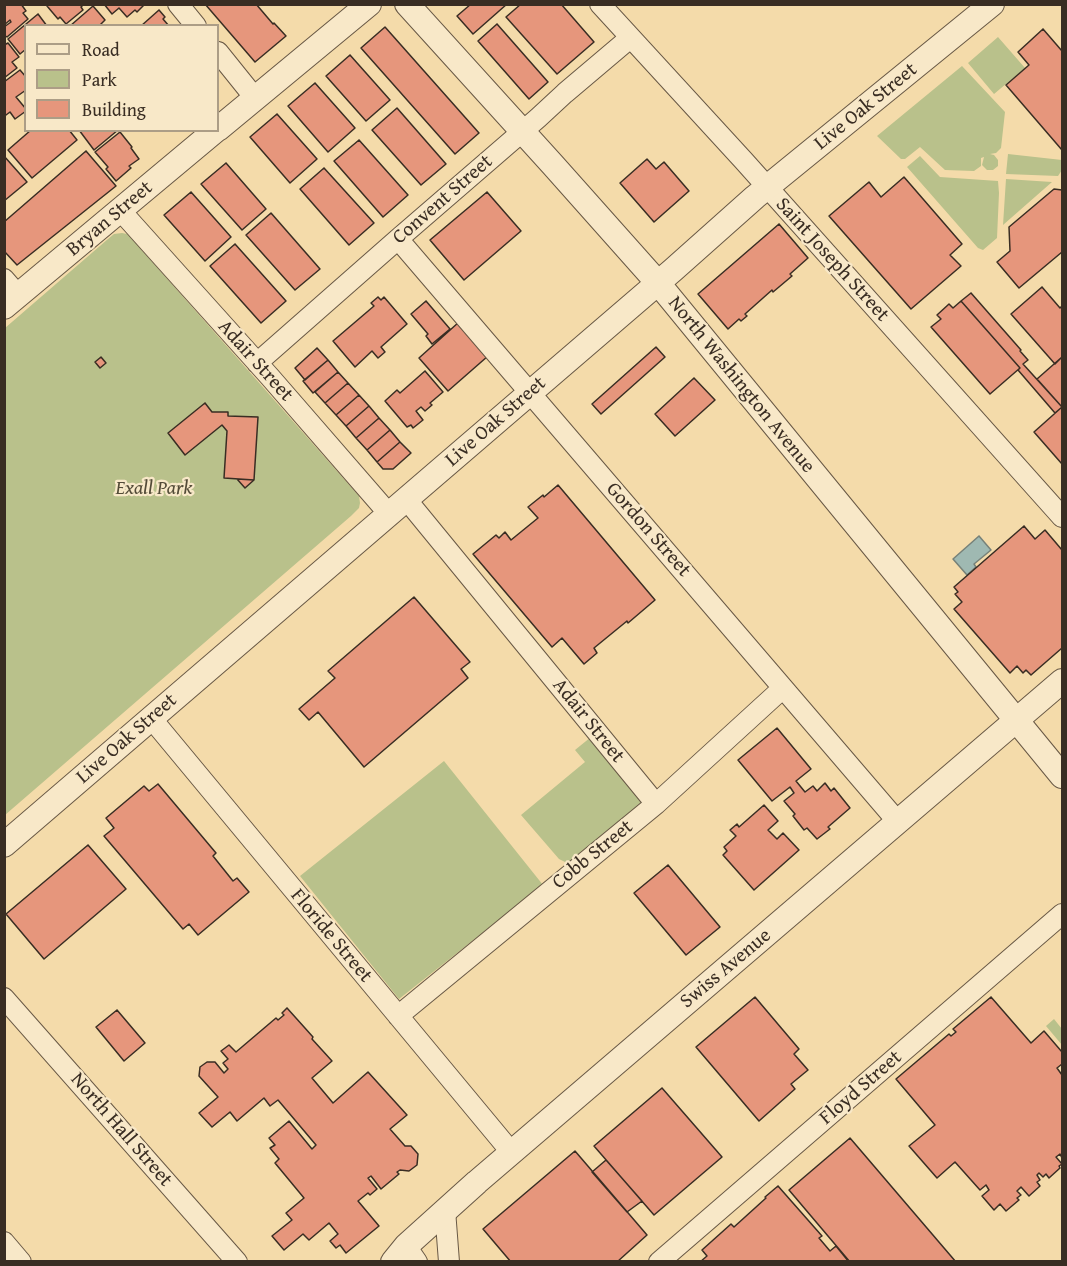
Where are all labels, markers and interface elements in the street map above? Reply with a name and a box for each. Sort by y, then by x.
legend [24,24,219,132]
text: Road [82,36,120,63]
street label: Live Oak Street [810,58,922,156]
text: Park [82,66,117,93]
text: Building [82,96,146,123]
street label: Convent Street [388,150,498,250]
street label: Bryan Street [62,176,158,262]
street label: Saint Joseph Street [770,193,894,327]
street label: North Washington Avenue [662,292,820,478]
street label: Adair Street [212,315,298,407]
street label: Live Oak Street [441,372,551,472]
park label: Exall Park [116,477,192,501]
street label: Gordon Street [601,478,695,582]
street label: Adair Street [547,674,629,768]
street label: Live Oak Street [72,689,182,789]
street label: Cobb Street [548,815,638,895]
street label: Floride Street [285,884,377,988]
street label: Swiss Avenue [676,924,776,1014]
street label: Floyd Street [815,1046,907,1130]
street label: North Hall Street [65,1068,177,1192]

